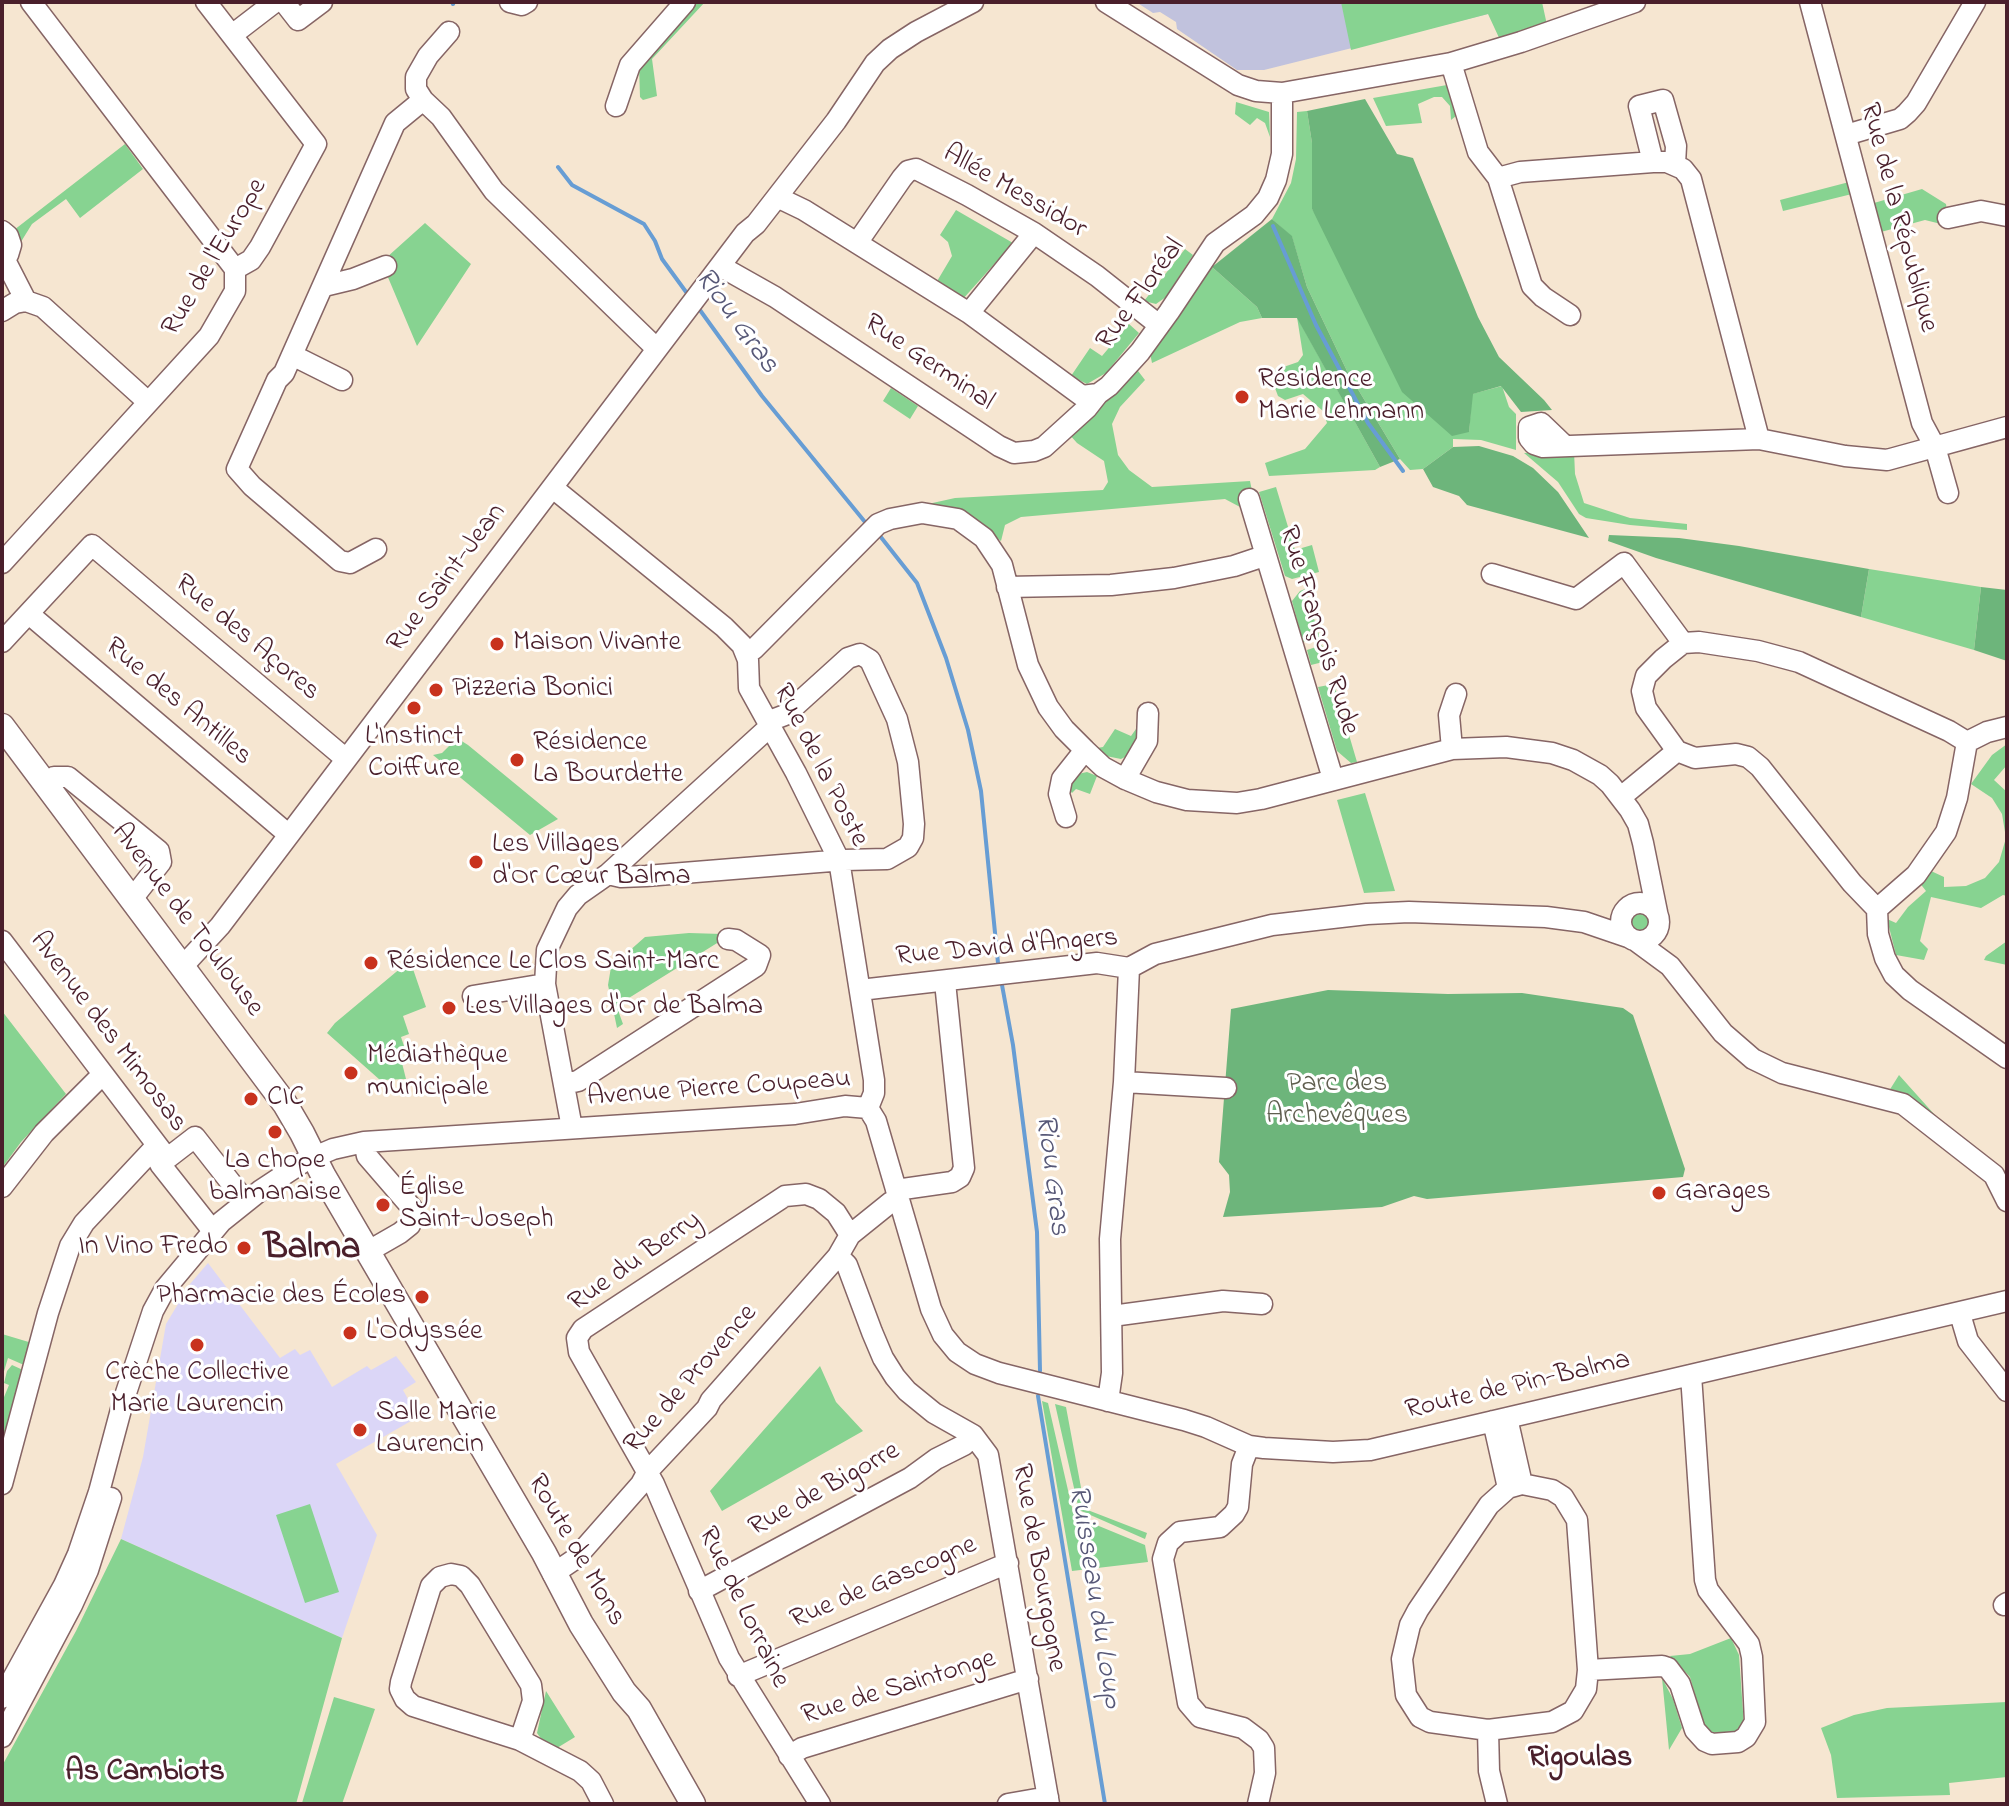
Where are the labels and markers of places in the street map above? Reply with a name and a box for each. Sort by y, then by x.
place label: Résidence Marie Lehmann [1258,364,1424,430]
marker: Résidence Marie Lehmann [1233,388,1251,406]
place label: Maison Vivante [513,627,681,661]
marker: Maison Vivante [488,635,506,653]
place label: Pizzeria Bonici [452,673,613,707]
marker: Pizzeria Bonici [427,681,445,699]
marker: L'Instinct Coiffure [405,699,423,717]
place label: L'Instinct Coiffure [365,721,463,787]
place label: Résidence La Bourdette [533,727,683,793]
marker: Résidence La Bourdette [508,751,526,769]
place label: Les Villages d'Or Cœur Balma [492,829,691,895]
marker: Les Villages d'Or Cœur Balma [467,853,485,871]
place label: Résidence Le Clos Saint-Marc [387,946,719,980]
marker: Résidence Le Clos Saint-Marc [362,954,380,972]
place label: Les Villages d'Or de Balma [465,991,763,1025]
marker: Les Villages d'Or de Balma [440,999,458,1017]
place label: Médiathèque municipale [367,1040,508,1106]
marker: Médiathèque municipale [342,1064,360,1082]
place label: CIC [267,1082,304,1116]
marker: CIC [242,1090,260,1108]
marker: La chope balmanaise [266,1123,284,1141]
place label: La chope balmanaise [209,1145,341,1211]
place label: Église Saint-Joseph [399,1172,554,1238]
place label: Garages [1675,1176,1771,1210]
marker: Garages [1650,1184,1668,1202]
marker: Église Saint-Joseph [374,1196,392,1214]
place label: In Vino Fredo [78,1231,228,1265]
marker: In Vino Fredo [235,1239,253,1257]
place label: Pharmacie des Écoles [156,1280,406,1314]
marker: Pharmacie des Écoles [413,1288,431,1306]
place label: L'Odyssée [366,1316,483,1350]
marker: L'Odyssée [341,1324,359,1342]
marker: Crèche Collective Marie Laurencin [188,1336,206,1354]
place label: Crèche Collective Marie Laurencin [105,1357,289,1423]
place label: Salle Marie Laurencin [376,1397,496,1463]
marker: Salle Marie Laurencin [351,1421,369,1439]

